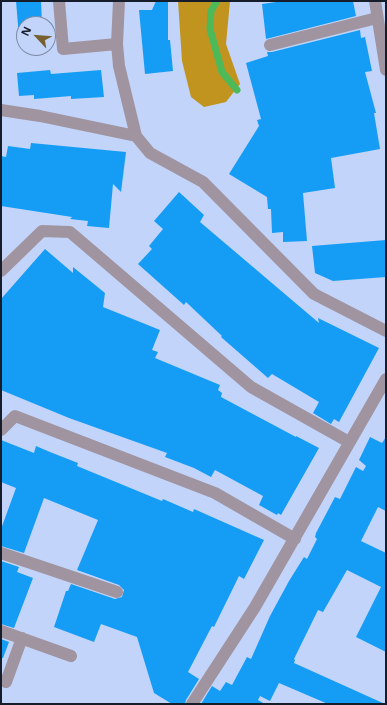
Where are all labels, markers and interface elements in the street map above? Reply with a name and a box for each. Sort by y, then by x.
north arrow [16,16,56,56]
text: N [17,24,34,38]

